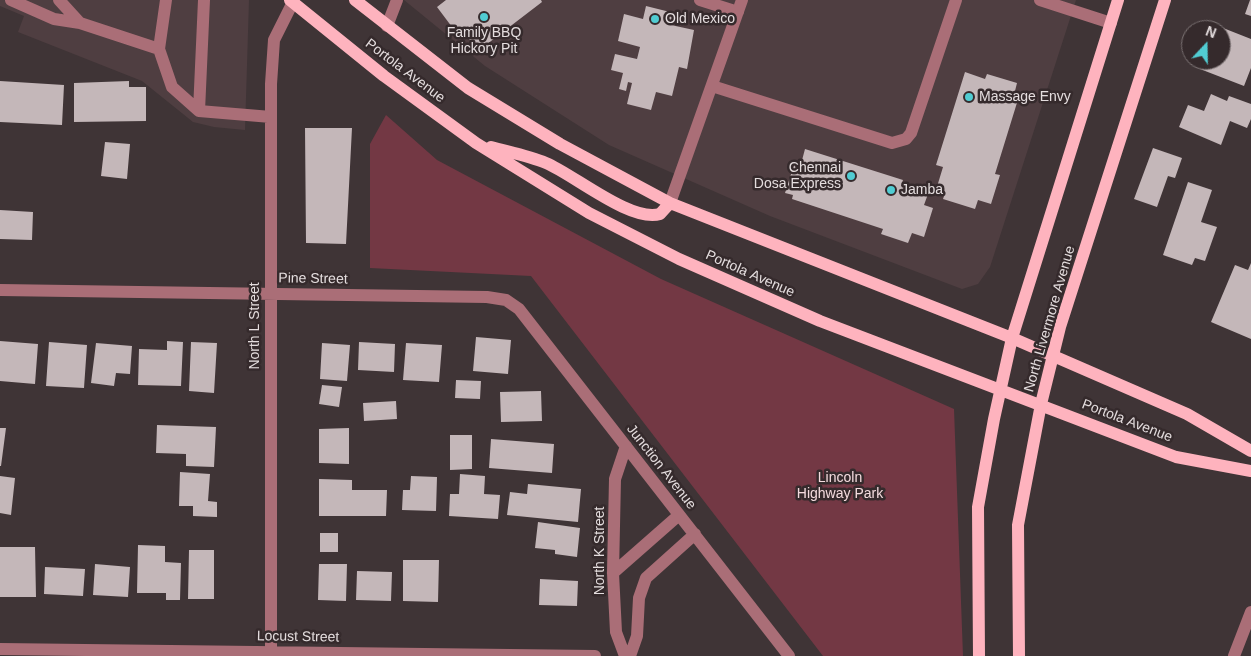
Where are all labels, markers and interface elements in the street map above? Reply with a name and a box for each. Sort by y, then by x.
marker: Family BBQ Hickory Pit [478,11,490,23]
place label: Old Mexico [665,11,735,27]
marker: Old Mexico [649,13,661,25]
north arrow [1181,20,1231,70]
text: N [1203,23,1219,41]
place label: Family BBQ Hickory Pit [447,25,521,58]
street label: Portola Avenue [362,36,448,106]
place label: Massage Envy [979,89,1071,105]
marker: Massage Envy [963,91,975,103]
place label: Chennai Dosa Express [754,160,841,192]
marker: Chennai Dosa Express [845,170,857,182]
place label: Jamba [901,182,943,198]
marker: Jamba [885,184,897,196]
street label: North Livermore Avenue [1021,244,1079,394]
street label: Portola Avenue [703,247,797,301]
street label: Pine Street [278,270,348,288]
street label: North L Street [247,282,263,370]
street label: Portola Avenue [1079,396,1175,446]
street label: Junction Avenue [623,421,699,513]
park label: Lincoln Highway Park [797,470,883,502]
street label: North K Street [592,507,608,595]
street label: Locust Street [257,628,339,646]

